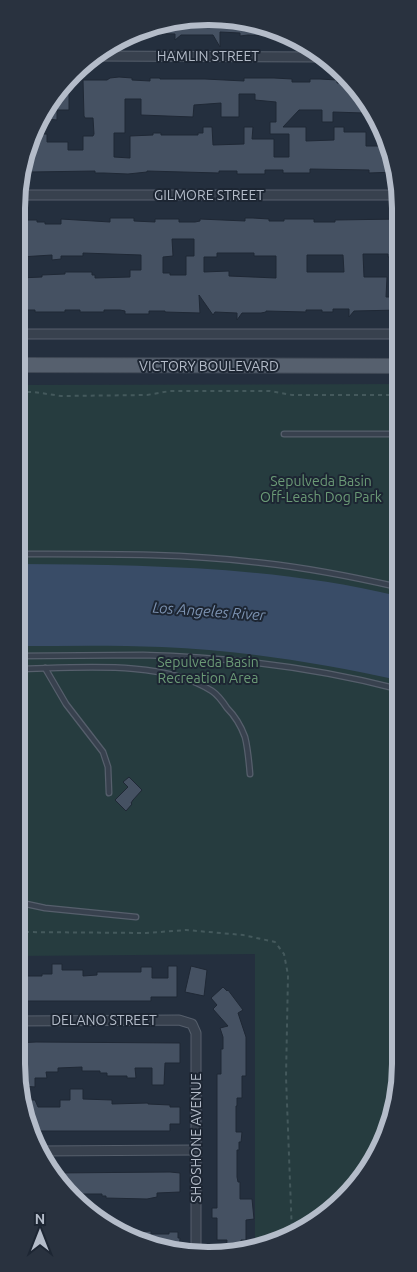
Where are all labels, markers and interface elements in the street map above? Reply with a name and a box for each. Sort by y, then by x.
street label: HAMLIN STREET [157,48,259,64]
street label: GILMORE STREET [154,187,264,203]
street label: VICTORY BOULEVARD [139,358,279,374]
park label: Sepulveda Basin Off-Leash Dog Park [260,473,382,505]
water label: Los Angeles River [152,599,267,624]
park label: Sepulveda Basin Recreation Area [157,654,259,686]
street label: DELANO STREET [51,1012,157,1028]
street label: SHOSHONE AVENUE [188,1073,204,1203]
north arrow [15,1207,65,1257]
text: N [35,1211,45,1227]

